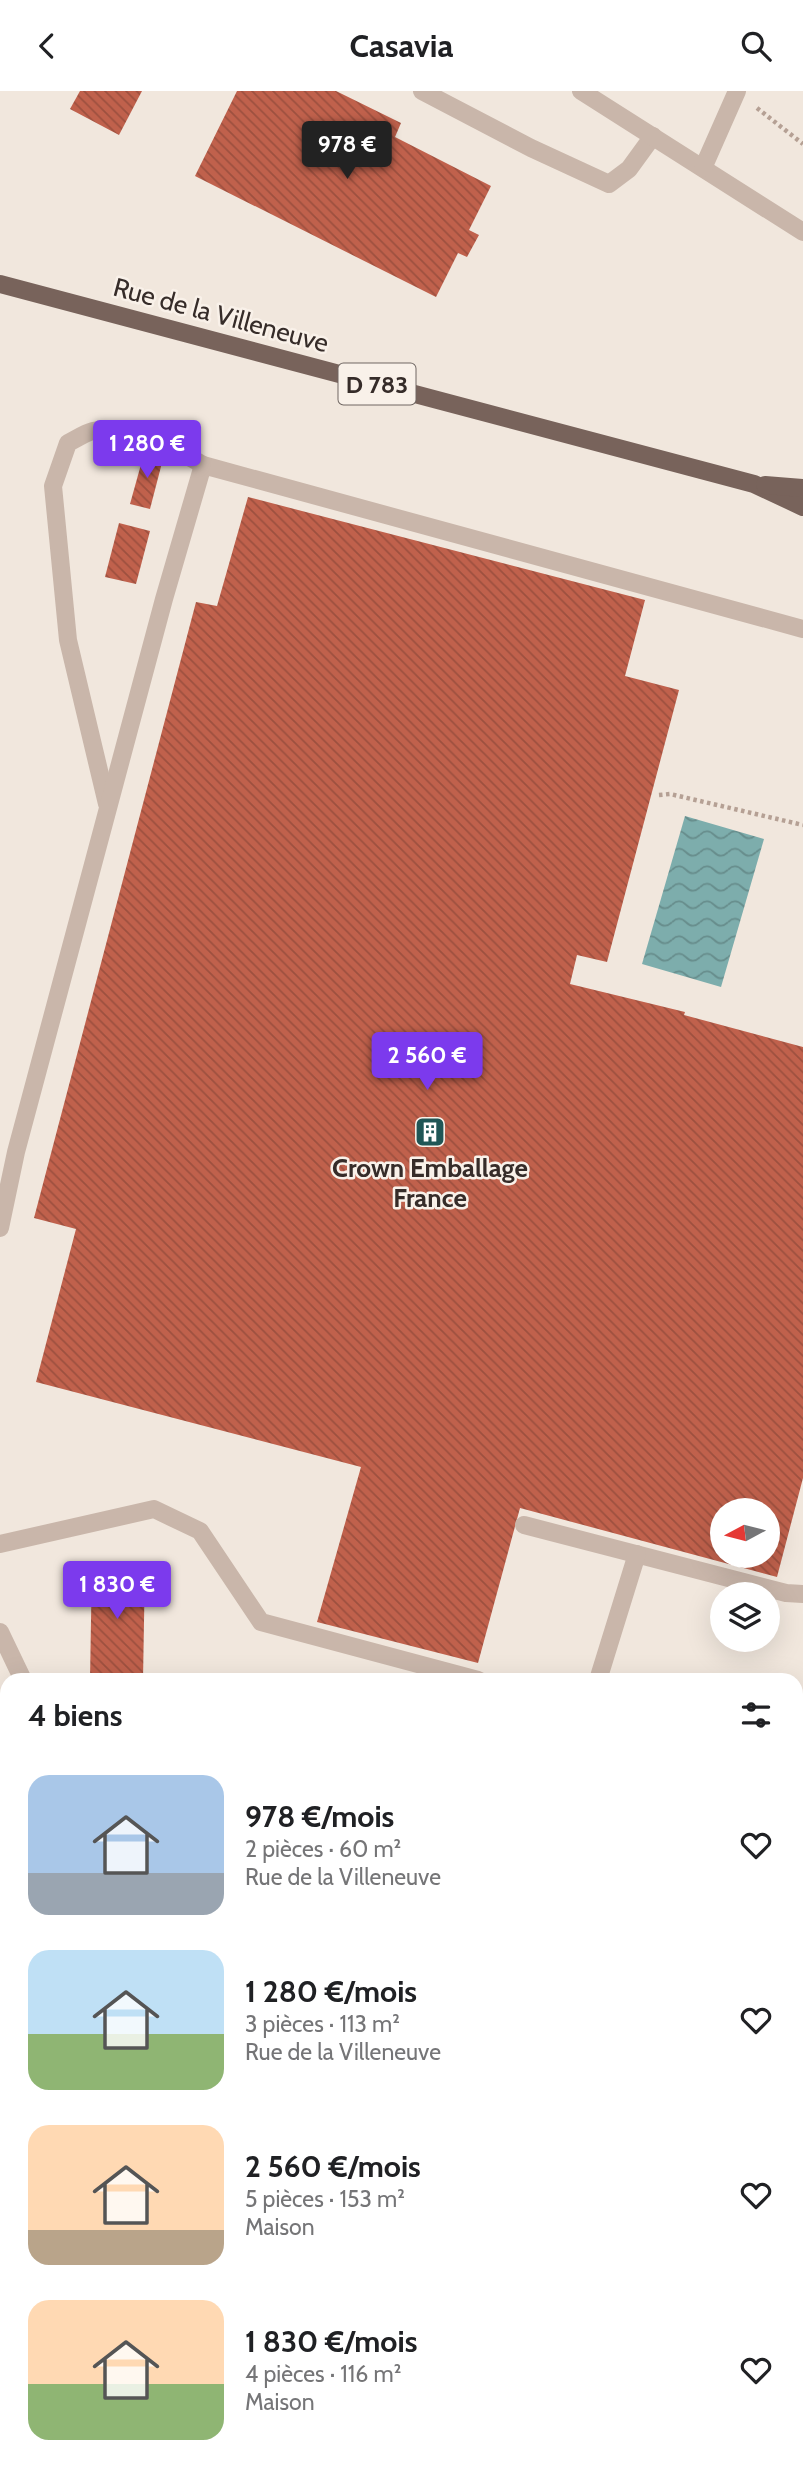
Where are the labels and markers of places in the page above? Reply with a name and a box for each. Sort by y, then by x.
pin: 978 € [298,122,396,181]
pin: 1 280 € [82,421,212,480]
pin: 2 560 € [362,1033,492,1092]
building icon: Crown Emballage France [413,1115,447,1149]
place label: Crown Emballage France [332,1152,528,1214]
pin: 1 830 € [52,1561,182,1621]

